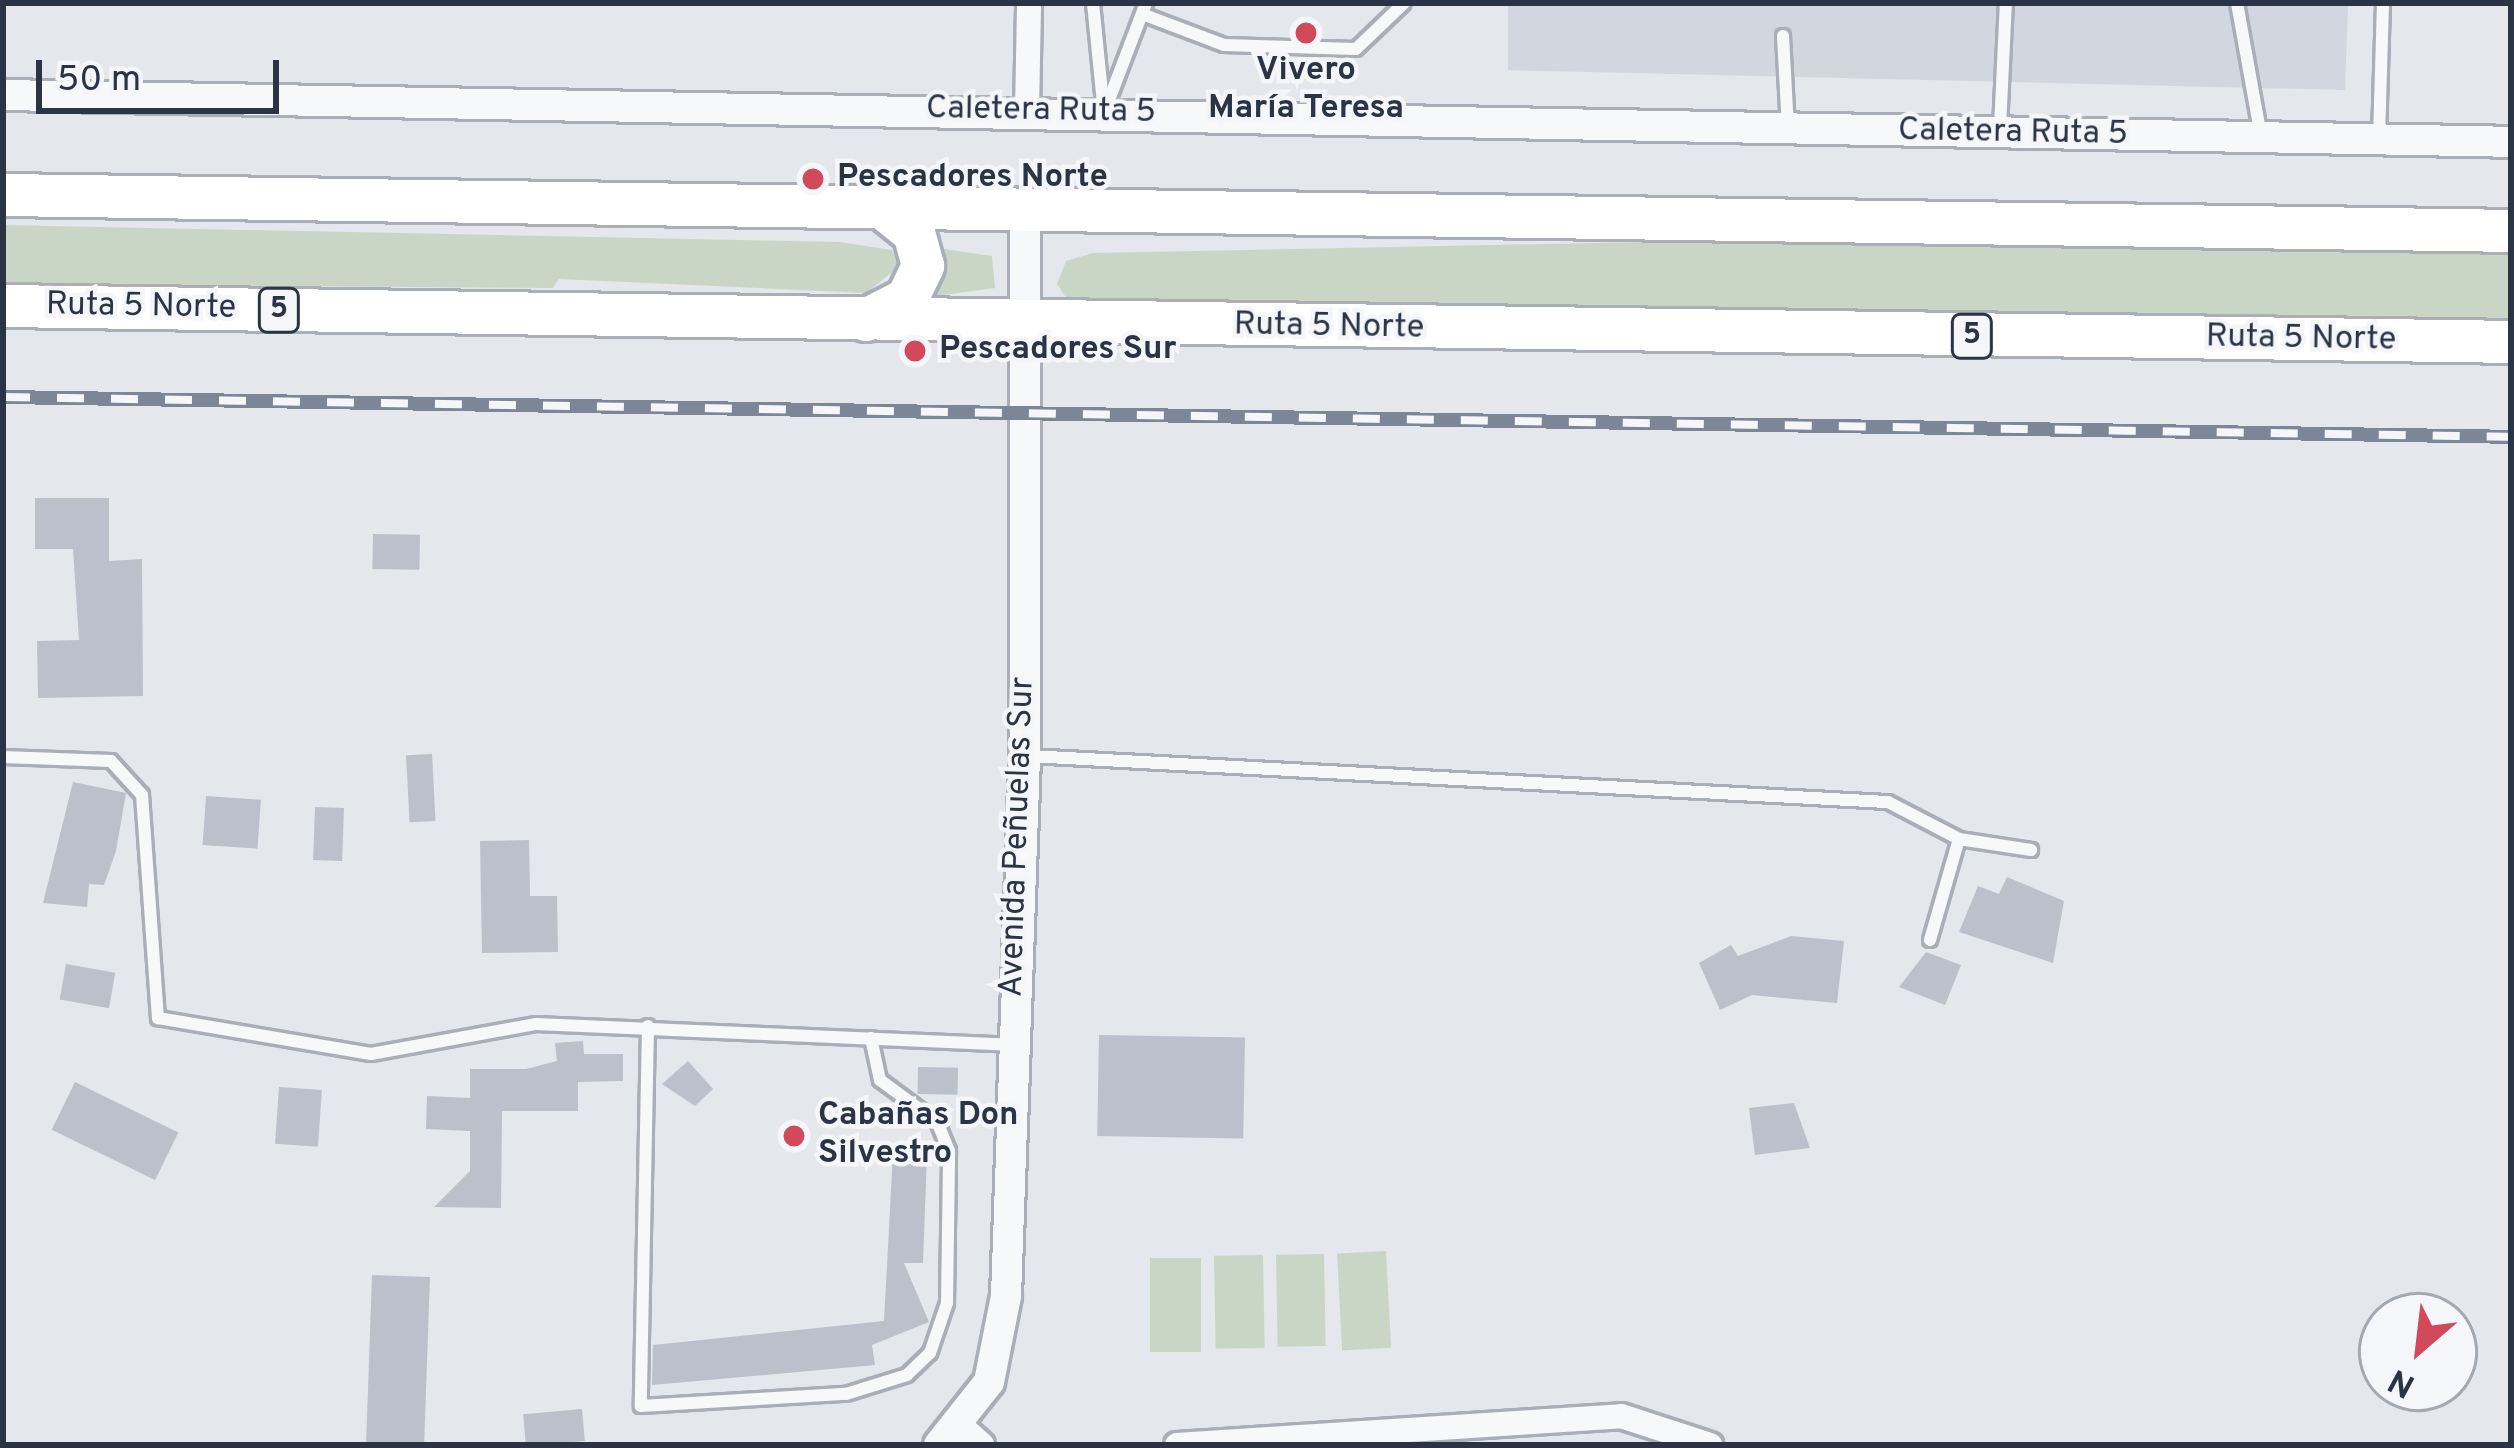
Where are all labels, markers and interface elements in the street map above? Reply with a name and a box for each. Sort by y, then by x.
marker: Vivero María Teresa [1293,20,1319,46]
scale bar [42,36,285,110]
place label: Vivero María Teresa [1208,52,1404,130]
text: 50 m [57,58,141,104]
street label: Caletera Ruta 5 [926,90,1156,134]
street label: Caletera Ruta 5 [1898,112,2128,156]
place label: Pescadores Norte [837,159,1108,199]
marker: Pescadores Norte [800,166,826,192]
road number: 5 [255,286,303,334]
street label: Ruta 5 Norte [45,287,237,329]
street label: Ruta 5 Norte [1233,307,1425,349]
road number: 5 [1948,312,1996,360]
street label: Ruta 5 Norte [2205,319,2397,361]
place label: Pescadores Sur [939,331,1176,371]
marker: Pescadores Sur [902,338,928,364]
street label: Avenida Peñuelas Sur [994,676,1044,998]
place label: Cabañas Don Silvestro [818,1097,1018,1175]
marker: Cabañas Don Silvestro [781,1123,807,1149]
north arrow [2358,1292,2478,1412]
text: N [2382,1357,2423,1405]

